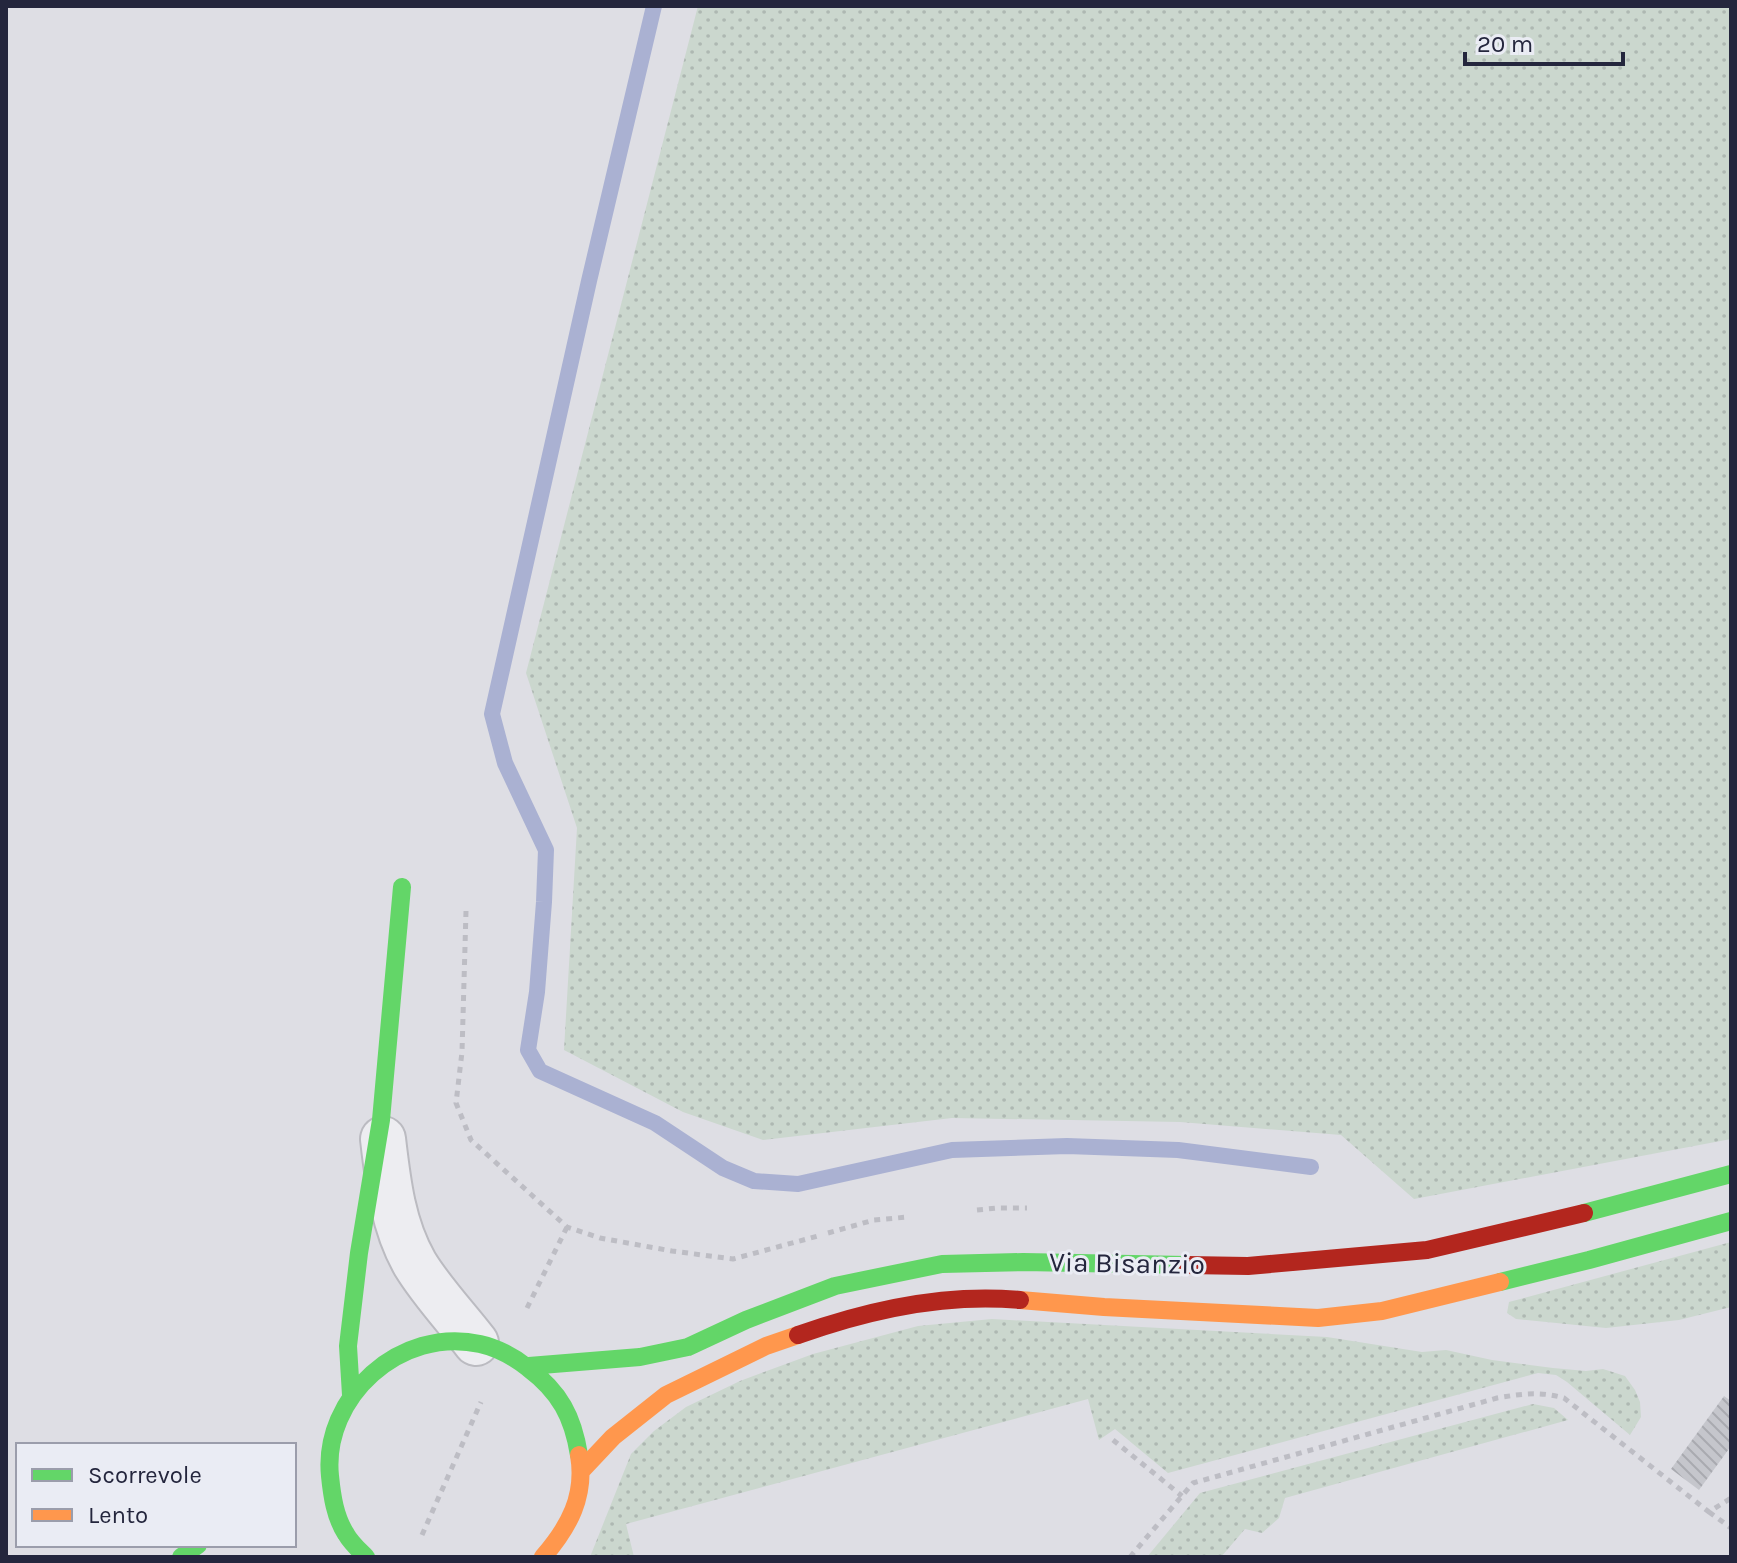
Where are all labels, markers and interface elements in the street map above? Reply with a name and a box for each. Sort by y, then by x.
scale bar [1465,16,1623,66]
text: 20 m [1477,30,1533,58]
street label: Via Bisanzio [1049,1245,1205,1281]
legend [16,1443,296,1547]
text: Scorrevole [88,1461,202,1489]
text: Lento [88,1501,148,1529]

